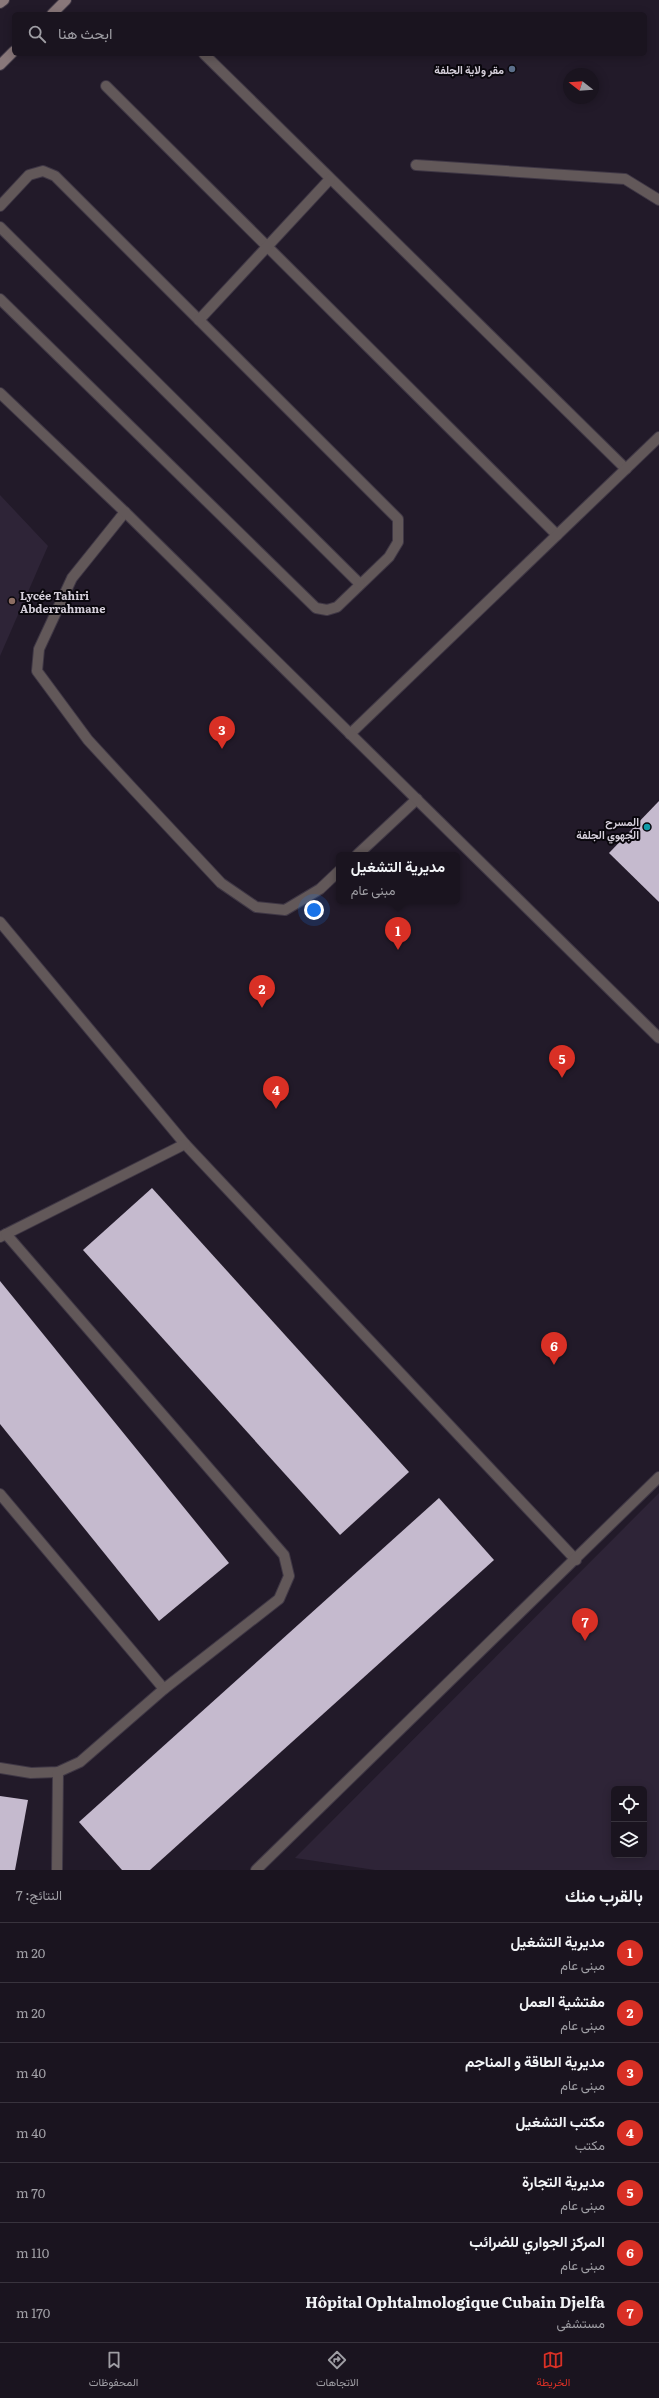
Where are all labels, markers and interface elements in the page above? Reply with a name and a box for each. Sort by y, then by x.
search box [12,12,647,56]
text: ابحث هنا [58,21,112,44]
icon: search [26,23,48,45]
place label: مقر ولاية الجلفة [434,61,504,77]
marker: مقر ولاية الجلفة [507,64,517,74]
north arrow [563,68,599,104]
place label: Lycée Tahiri Abderrahmane [20,587,105,616]
marker: Lycée Tahiri Abderrahmane [7,596,17,606]
pin: 3 [209,716,235,749]
place label: المسرح الجهوي الجلفة [576,813,639,844]
marker: المسرح الجهوي الجلفة [642,822,652,832]
popup [336,852,460,904]
text: مديرية التشغيل [351,854,445,877]
text: مبنى عام [351,880,396,899]
your location [304,900,324,920]
pin: 1 [385,917,411,950]
pin: 2 [249,975,275,1008]
pin: 5 [549,1045,575,1078]
pin: 4 [263,1076,289,1109]
pin: 6 [541,1332,567,1365]
pin: 7 [572,1608,598,1641]
map controls [611,1786,647,1858]
button: locate [611,1786,647,1822]
button: layers [611,1822,647,1858]
text: بالقرب منك [565,1882,643,1907]
text: النتائج: 7 [16,1885,62,1904]
text: مديرية التشغيل [510,1929,605,1952]
text: 20 m [16,1943,45,1962]
text: 1 [627,1943,633,1962]
text: مبنى عام [560,1955,605,1974]
text: مفتشية العمل [519,1989,605,2012]
text: 20 m [16,2003,45,2022]
text: 2 [627,2003,634,2022]
text: مبنى عام [560,2015,605,2034]
text: مديرية الطاقة و المناجم [465,2049,605,2072]
text: 40 m [16,2063,46,2082]
text: 3 [626,2063,634,2082]
text: مبنى عام [560,2075,605,2094]
text: مكتب التشغيل [516,2109,605,2132]
text: 40 m [16,2123,46,2142]
text: 4 [626,2123,634,2142]
text: مكتب [575,2135,605,2154]
text: مديرية التجارة [522,2169,605,2192]
text: 70 m [16,2183,45,2202]
text: 5 [626,2183,634,2202]
text: مبنى عام [560,2195,605,2214]
text: المركز الجواري للضرائب [469,2229,605,2252]
text: 110 m [16,2243,49,2262]
text: 6 [626,2243,634,2262]
text: مبنى عام [560,2255,605,2274]
text: Hôpital Ophtalmologique Cubain Djelfa [305,2290,605,2313]
text: 170 m [16,2303,50,2322]
text: 7 [626,2303,634,2322]
text: مستشفى [557,2313,605,2332]
tab: المحفوظات [89,2349,138,2392]
tab: الاتجاهات [316,2349,359,2392]
tab: الخريطة [536,2349,570,2392]

